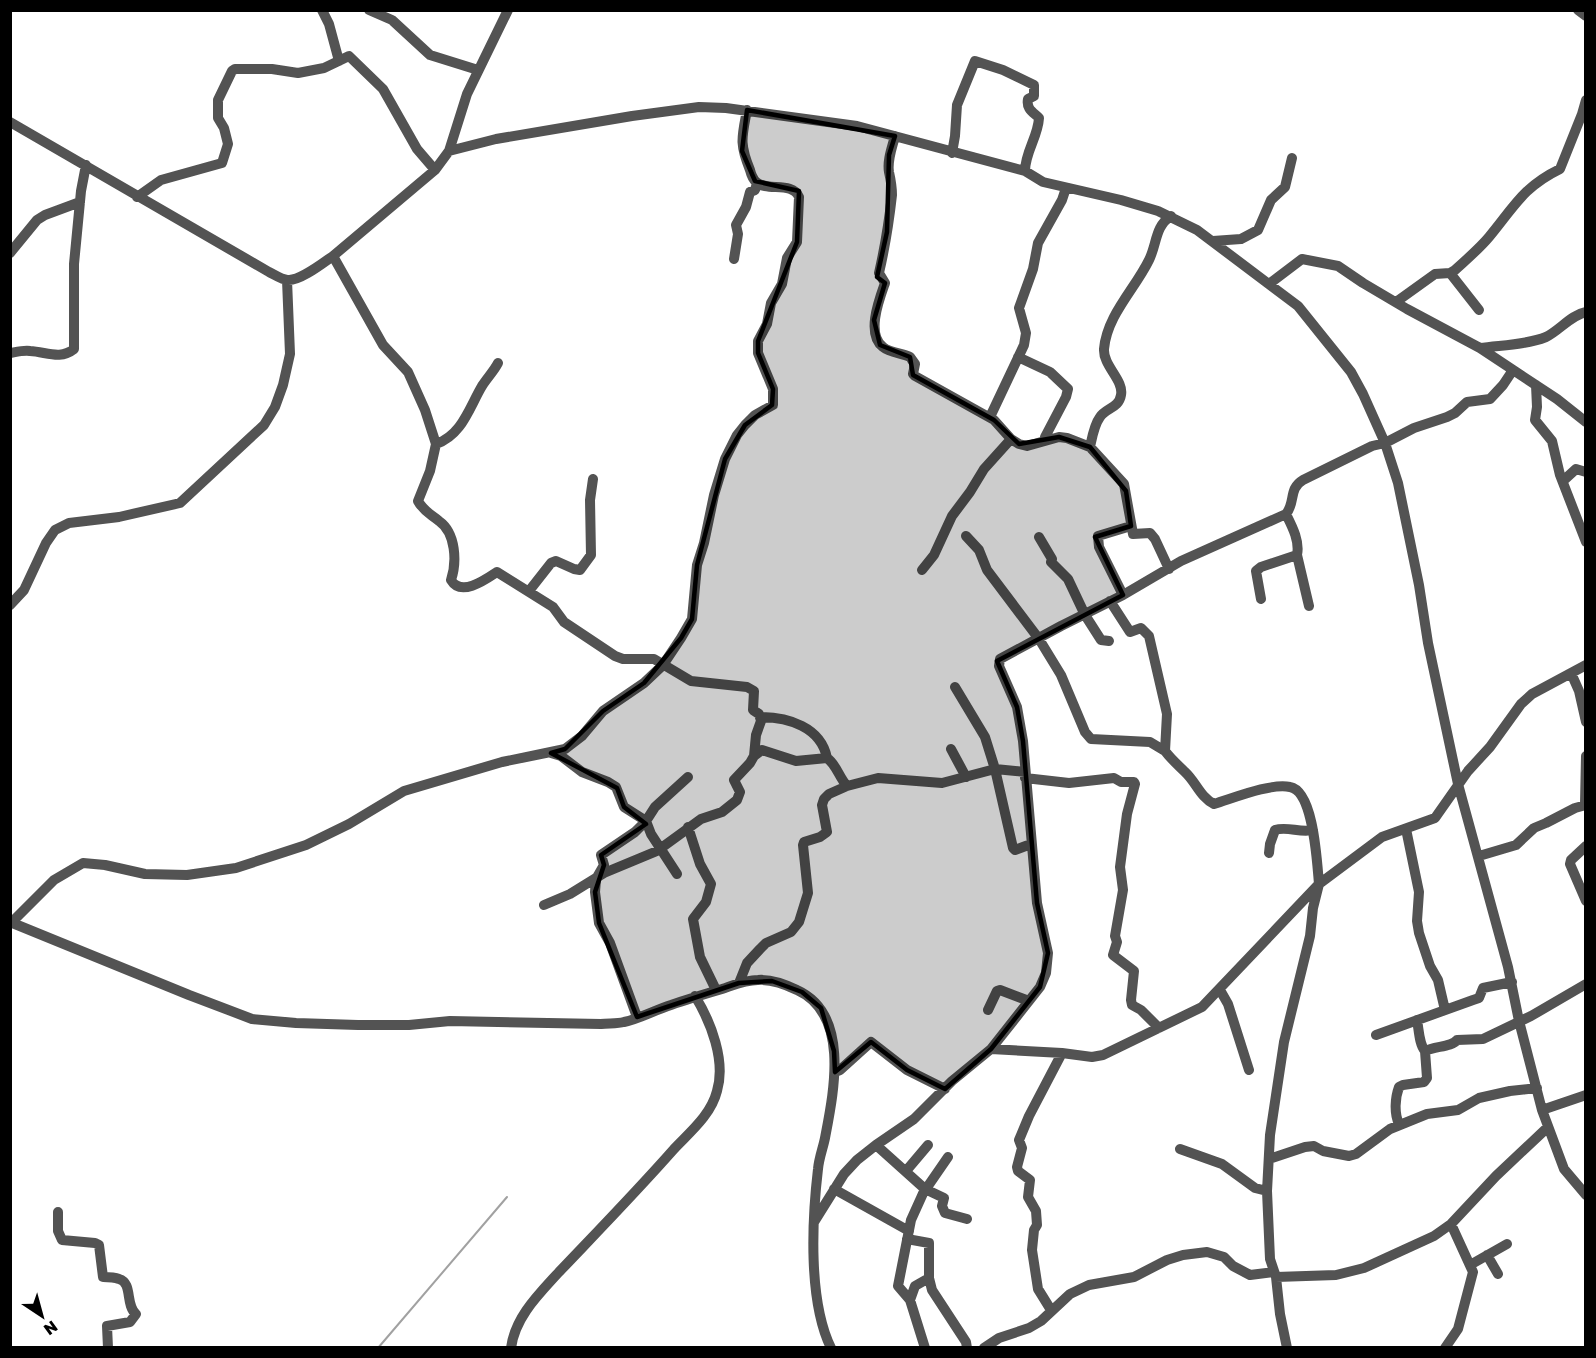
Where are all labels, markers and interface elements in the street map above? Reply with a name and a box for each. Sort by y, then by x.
north arrow [12,1286,72,1346]
text: N [40,1316,62,1340]

